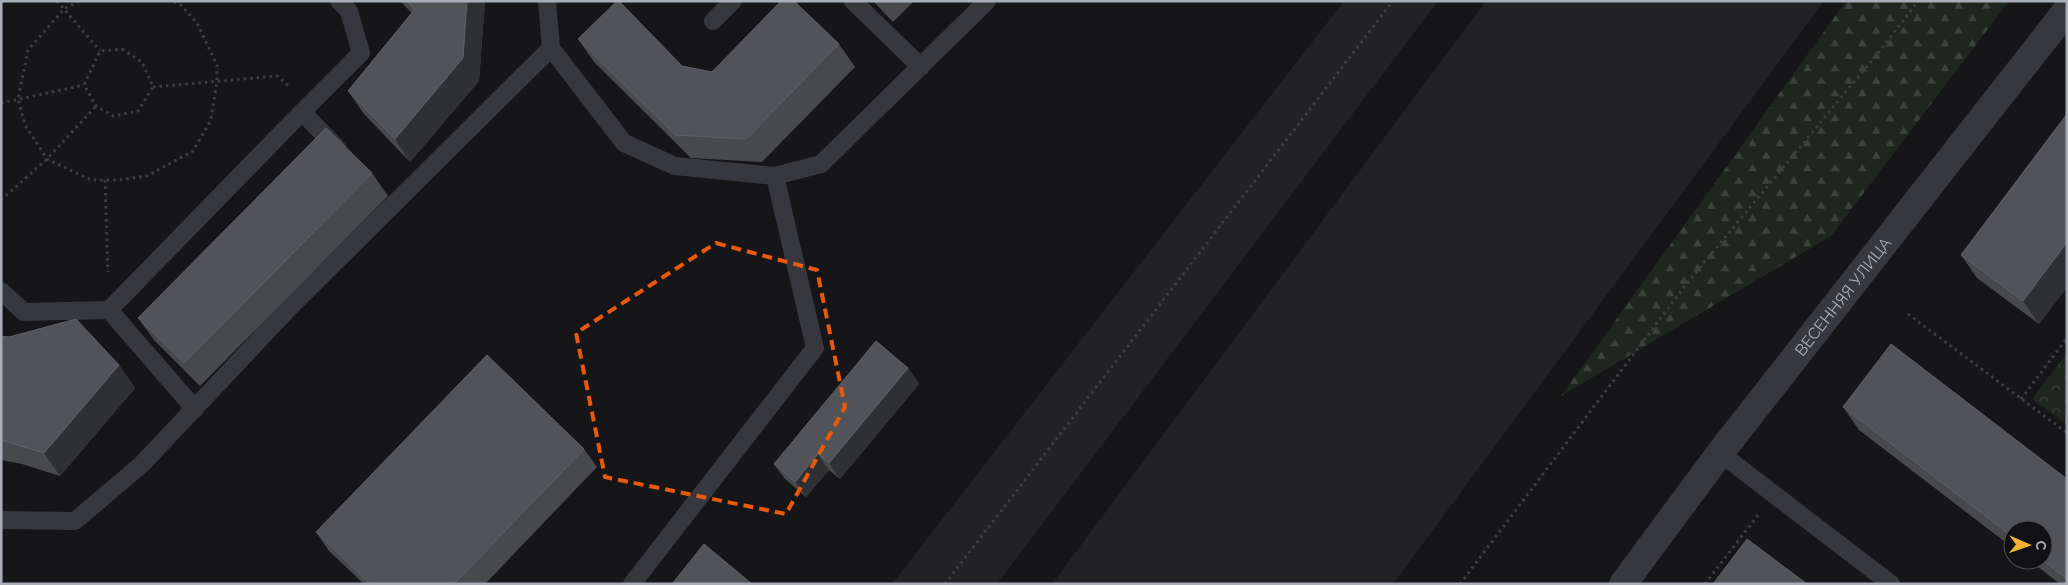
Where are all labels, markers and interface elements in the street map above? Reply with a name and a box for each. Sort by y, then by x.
street label: ВЕСЕННЯЯ УЛИЦА [1791,233,1895,360]
north arrow [2003,520,2053,570]
text: С [2033,540,2049,551]

